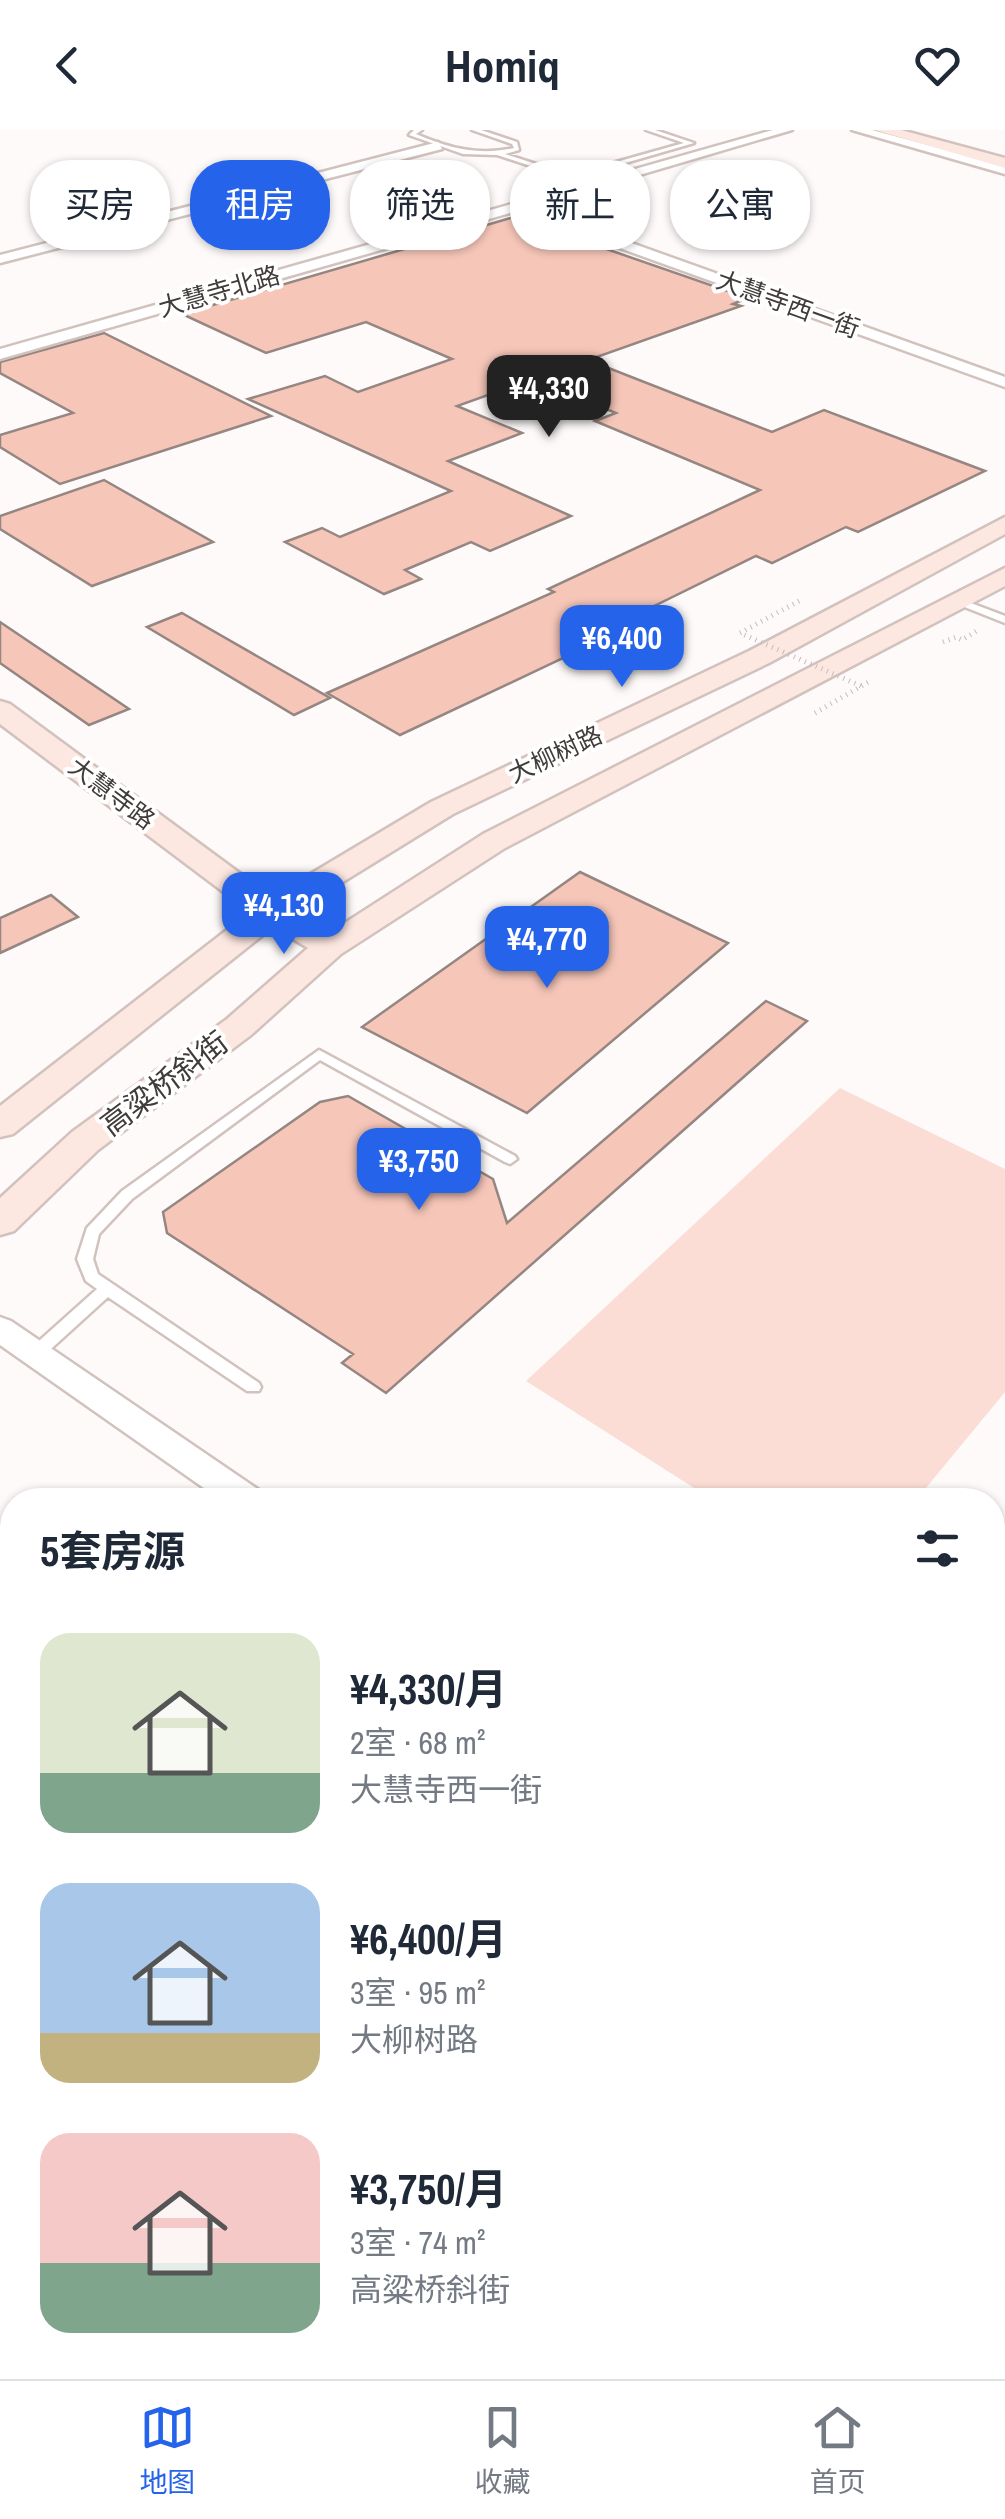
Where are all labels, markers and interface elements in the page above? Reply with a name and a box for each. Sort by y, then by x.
text: Homiq [445,35,560,96]
icon: back [40,38,95,93]
icon: heart [910,38,965,93]
chip: 买房 [30,160,170,250]
chip: 租房 [190,160,330,250]
chip: 筛选 [350,160,490,250]
chip: 新上 [510,160,650,250]
chip: 公寓 [670,160,810,250]
street label: 大慧寺北路 [154,257,284,325]
street label: 大慧寺西一街 [712,262,864,346]
pin: ¥4,330 [468,355,630,440]
text: ¥4,330 [509,366,589,409]
pin: ¥6,400 [541,605,703,690]
text: ¥6,400 [582,616,662,659]
street label: 大柳树路 [502,717,608,791]
street label: 大慧寺路 [62,749,162,837]
pin: ¥4,130 [203,872,365,957]
text: ¥4,130 [244,883,324,926]
pin: ¥4,770 [466,906,628,991]
text: ¥4,770 [507,917,587,960]
street label: 高粱桥斜街 [92,1022,236,1144]
pin: ¥3,750 [338,1128,500,1213]
text: ¥3,750 [379,1139,459,1182]
icon: filters [910,1521,965,1576]
text: 5套房源 [40,1523,185,1579]
text: ¥4,330/月 [350,1661,507,1717]
icon: home [120,1673,240,1793]
text: 2室 · 68 m² [350,1721,486,1764]
text: 大慧寺西一街 [350,1768,542,1811]
text: ¥6,400/月 [350,1911,507,1967]
icon: home [120,1923,240,2043]
text: 3室 · 95 m² [350,1971,486,2014]
text: 大柳树路 [350,2018,478,2061]
text: ¥3,750/月 [350,2161,507,2217]
icon: home [120,2173,240,2293]
text: 3室 · 74 m² [350,2221,486,2264]
text: 高粱桥斜街 [350,2268,510,2311]
tab: 地图 [139,2400,196,2501]
tab: 收藏 [474,2400,531,2501]
tab: 首页 [809,2400,866,2501]

